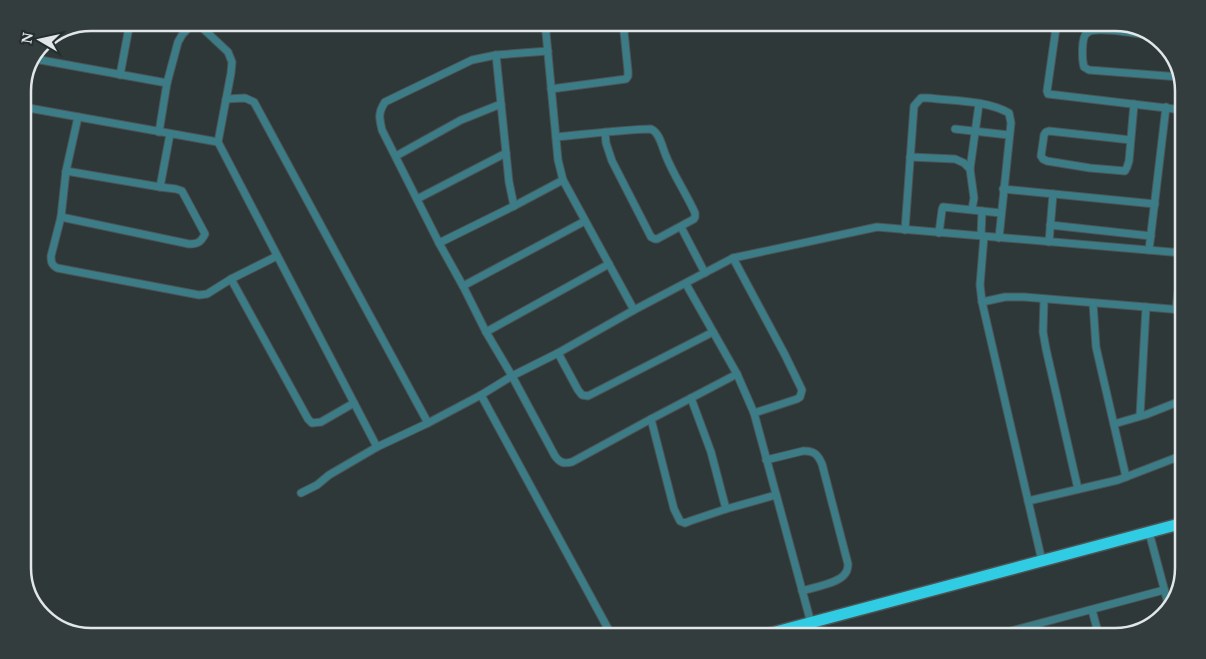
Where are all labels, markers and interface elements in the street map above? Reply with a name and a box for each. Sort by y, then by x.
north arrow [15,15,65,65]
text: N [16,31,37,45]

